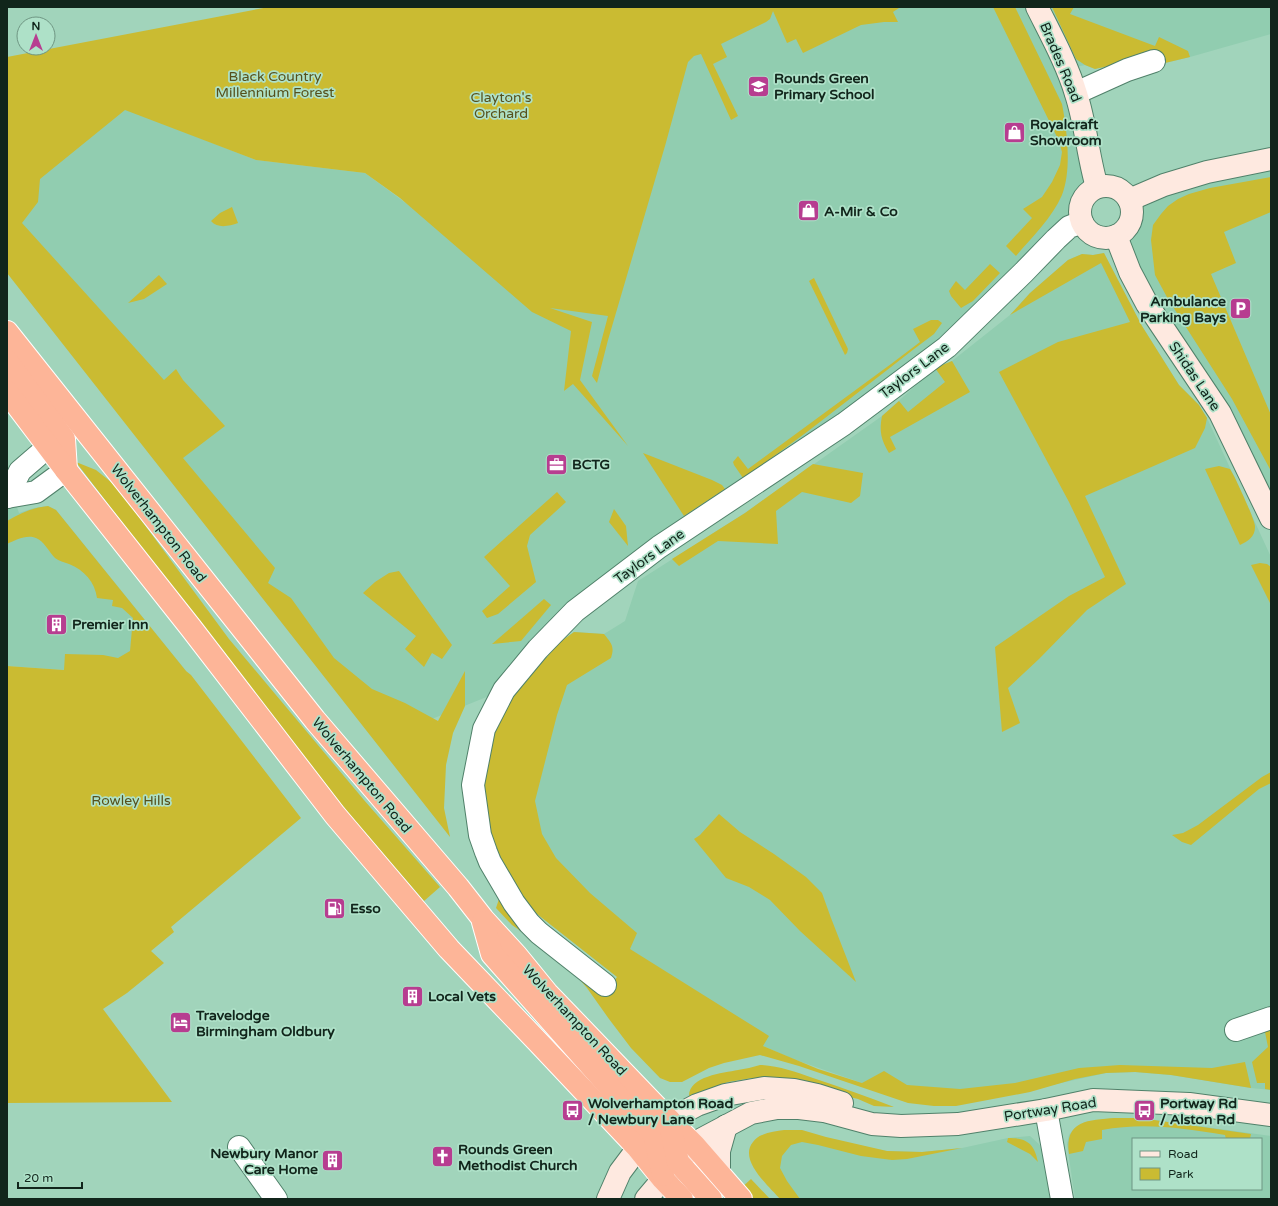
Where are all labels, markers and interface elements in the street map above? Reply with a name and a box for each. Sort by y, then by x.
north arrow [16,16,56,56]
text: N [32,20,40,33]
street label: Brades Road [1036,20,1085,105]
park label: Black Country Millennium Forest [216,68,335,101]
place label: Rounds Green Primary School [774,70,875,103]
school or university icon: Rounds Green Primary School [745,73,771,99]
park label: Clayton's Orchard [471,89,532,122]
place label: Royalcraft Showroom [1030,116,1102,149]
shop icon: Royalcraft Showroom [1001,119,1027,145]
shop icon: A-Mir & Co [796,198,822,224]
place label: A-Mir & Co [824,203,898,220]
place label: Ambulance Parking Bays [1140,293,1226,326]
parking icon: Ambulance Parking Bays [1228,296,1254,322]
street label: Shidas Lane [1165,338,1224,414]
street label: Taylors Lane [876,339,953,402]
office icon: BCTG [544,451,570,477]
place label: BCTG [572,456,610,473]
street label: Wolverhampton Road [107,461,210,586]
street label: Taylors Lane [611,525,688,588]
building icon: Premier Inn [44,611,70,637]
place label: Premier Inn [72,616,149,633]
street label: Wolverhampton Road [308,714,415,836]
park label: Rowley Hills [91,792,171,809]
fuel station icon: Esso [321,895,347,921]
place label: Esso [350,900,381,917]
street label: Wolverhampton Road [519,961,630,1079]
building icon: Local Vets [399,983,425,1009]
place label: Local Vets [428,988,496,1005]
place label: Travelodge Birmingham Oldbury [195,1007,335,1040]
hotel icon: Travelodge Birmingham Oldbury [168,1010,194,1036]
street label: Portway Road [1003,1094,1098,1125]
place label: Wolverhampton Road / Newbury Lane [588,1095,733,1128]
place label: Portway Rd / Alston Rd [1160,1095,1237,1128]
bus stop icon: Wolverhampton Road / Newbury Lane [559,1098,585,1124]
bus stop icon: Portway Rd / Alston Rd [1132,1098,1158,1124]
legend [1132,1138,1262,1190]
place label: Rounds Green Methodist Church [458,1141,577,1174]
church icon: Rounds Green Methodist Church [430,1144,456,1170]
place label: Newbury Manor Care Home [210,1145,319,1178]
text: Road [1168,1147,1198,1161]
building icon: Newbury Manor Care Home [320,1148,346,1174]
scale bar [18,1164,82,1190]
text: Park [1168,1167,1194,1181]
text: 20 m [24,1171,53,1185]

